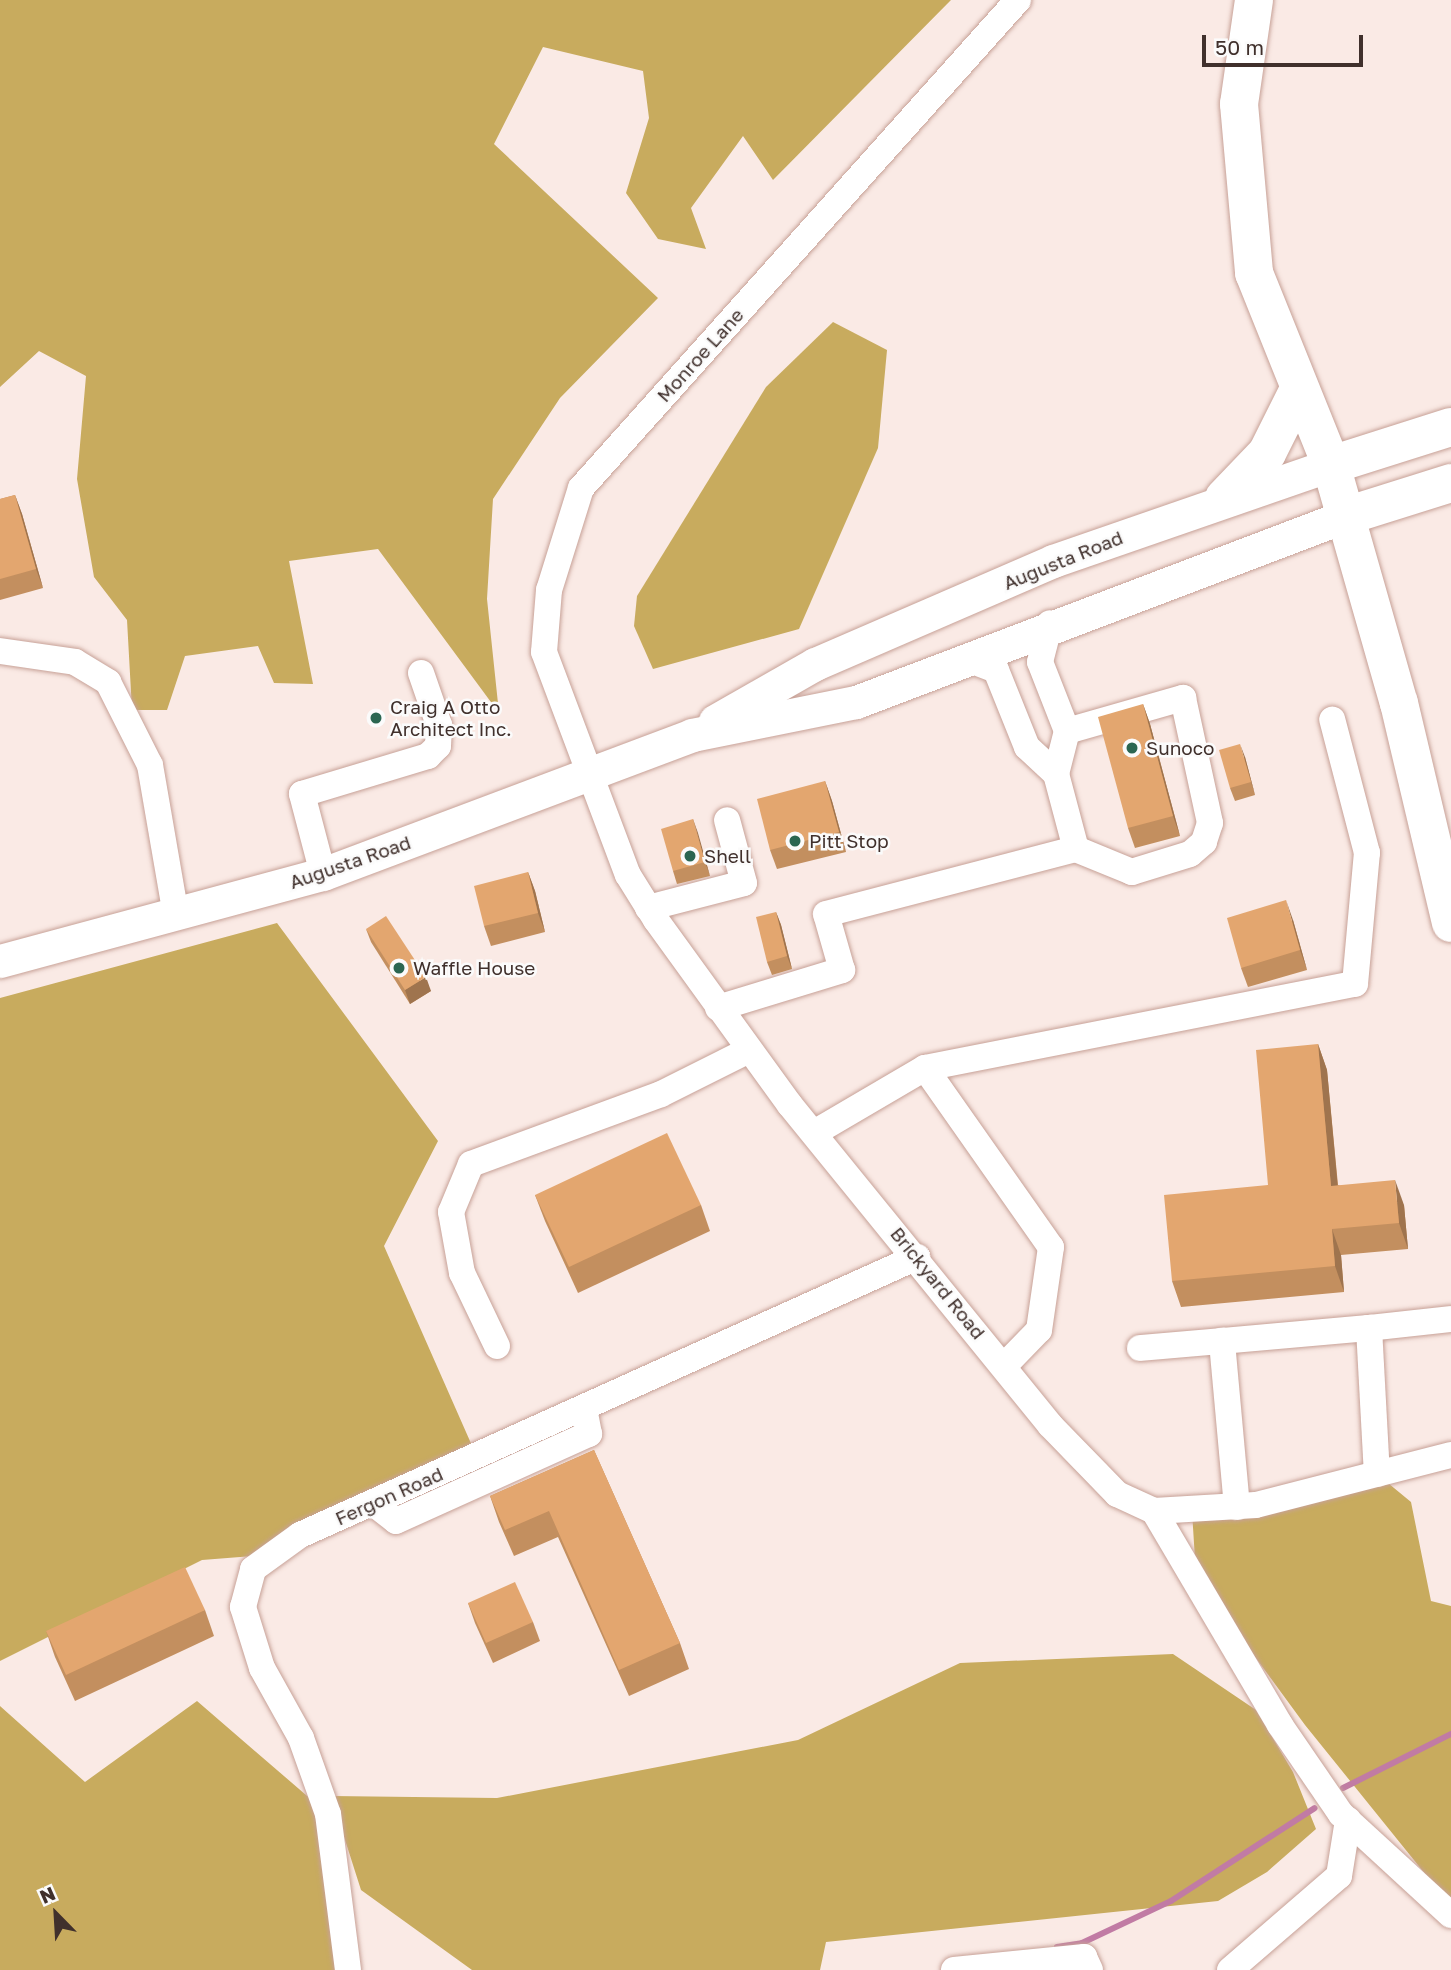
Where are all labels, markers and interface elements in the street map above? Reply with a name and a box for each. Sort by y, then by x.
scale bar [1206,21,1367,65]
text: 50 m [1215,34,1264,60]
street label: Monroe Lane [652,303,748,407]
street label: Augusta Road [1000,526,1126,594]
place label: Craig A Otto Architect Inc. [390,696,512,740]
marker: Craig A Otto Architect Inc. [368,710,384,726]
place label: Sunoco [1146,737,1214,759]
marker: Sunoco [1124,740,1140,756]
place label: Pitt Stop [809,830,889,852]
street label: Augusta Road [286,831,414,893]
marker: Pitt Stop [787,833,803,849]
place label: Shell [704,845,751,867]
marker: Shell [682,848,698,864]
place label: Waffle House [413,957,535,979]
marker: Waffle House [391,960,407,976]
street label: Brickyard Road [886,1222,990,1344]
street label: Fergon Road [332,1462,446,1530]
north arrow [21,1879,91,1949]
text: N [36,1881,59,1908]

